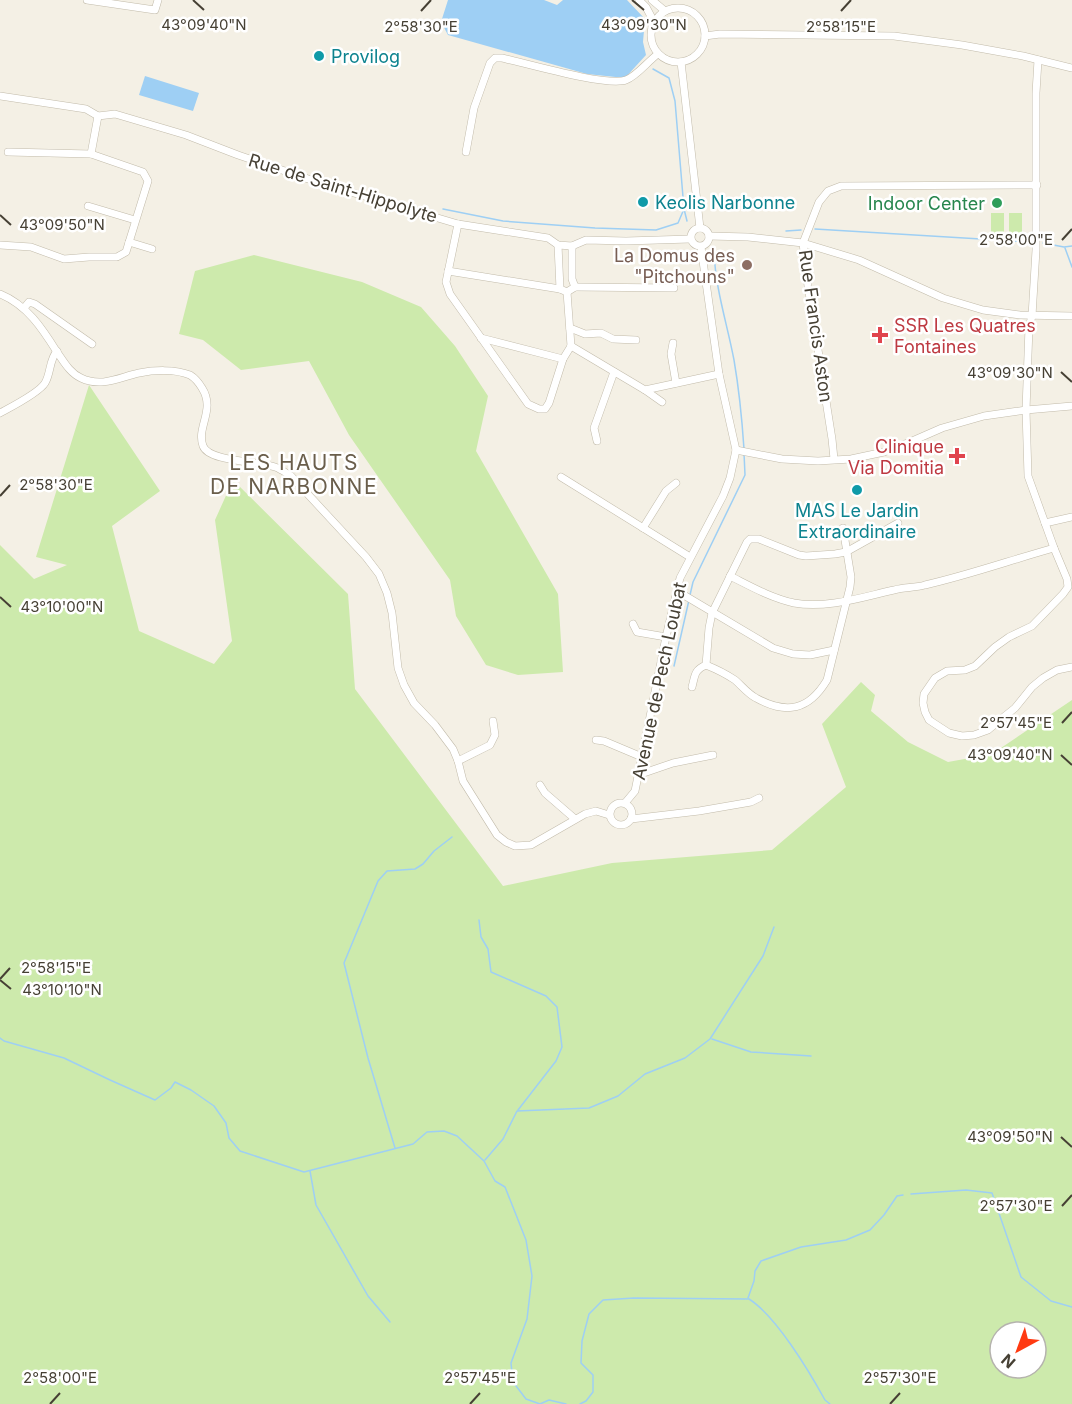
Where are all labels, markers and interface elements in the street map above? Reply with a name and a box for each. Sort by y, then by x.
text: 43°09'40"N [161,15,247,34]
text: 43°09'30"N [601,15,687,34]
text: 2°58'30"E [384,17,458,36]
text: 2°58'15"E [806,17,876,36]
place label: Provilog [331,46,400,67]
marker: Provilog [312,49,326,63]
street label: Rue de Saint-Hippolyte [246,149,440,227]
place label: Keolis Narbonne [655,192,795,213]
place label: Indoor Center [868,193,985,214]
marker: Keolis Narbonne [636,195,650,209]
marker: Indoor Center [990,196,1004,210]
text: 43°09'50"N [19,215,105,234]
text: 2°58'00"E [979,230,1053,249]
place label: La Domus des "Pitchouns" [614,245,735,287]
street label: Rue Francis Aston [795,248,837,404]
marker: La Domus des "Pitchouns" [740,258,754,272]
place label: SSR Les Quatres Fontaines [894,315,1036,357]
marker: SSR Les Quatres Fontaines [871,326,889,344]
text: 43°09'30"N [967,363,1053,382]
place label: Clinique Via Domitia [848,436,944,478]
marker: Clinique Via Domitia [948,447,966,465]
district label: LES HAUTS DE NARBONNE [210,450,378,499]
text: 2°58'30"E [19,475,93,494]
marker: MAS Le Jardin Extraordinaire [850,483,864,497]
place label: MAS Le Jardin Extraordinaire [795,500,919,542]
street label: Avenue de Pech Loubat [628,580,690,782]
text: 43°10'00"N [21,597,103,616]
text: 2°57'45"E [980,713,1052,732]
text: 43°09'40"N [967,745,1053,764]
text: 2°58'15"E [21,958,91,977]
text: 43°10'10"N [22,980,102,999]
text: 43°09'50"N [967,1127,1053,1146]
text: 2°57'30"E [980,1196,1052,1215]
north arrow [988,1320,1048,1380]
text: N [997,1350,1019,1373]
text: 2°58'00"E [23,1368,97,1387]
text: 2°57'45"E [444,1368,516,1387]
text: 2°57'30"E [864,1368,936,1387]

